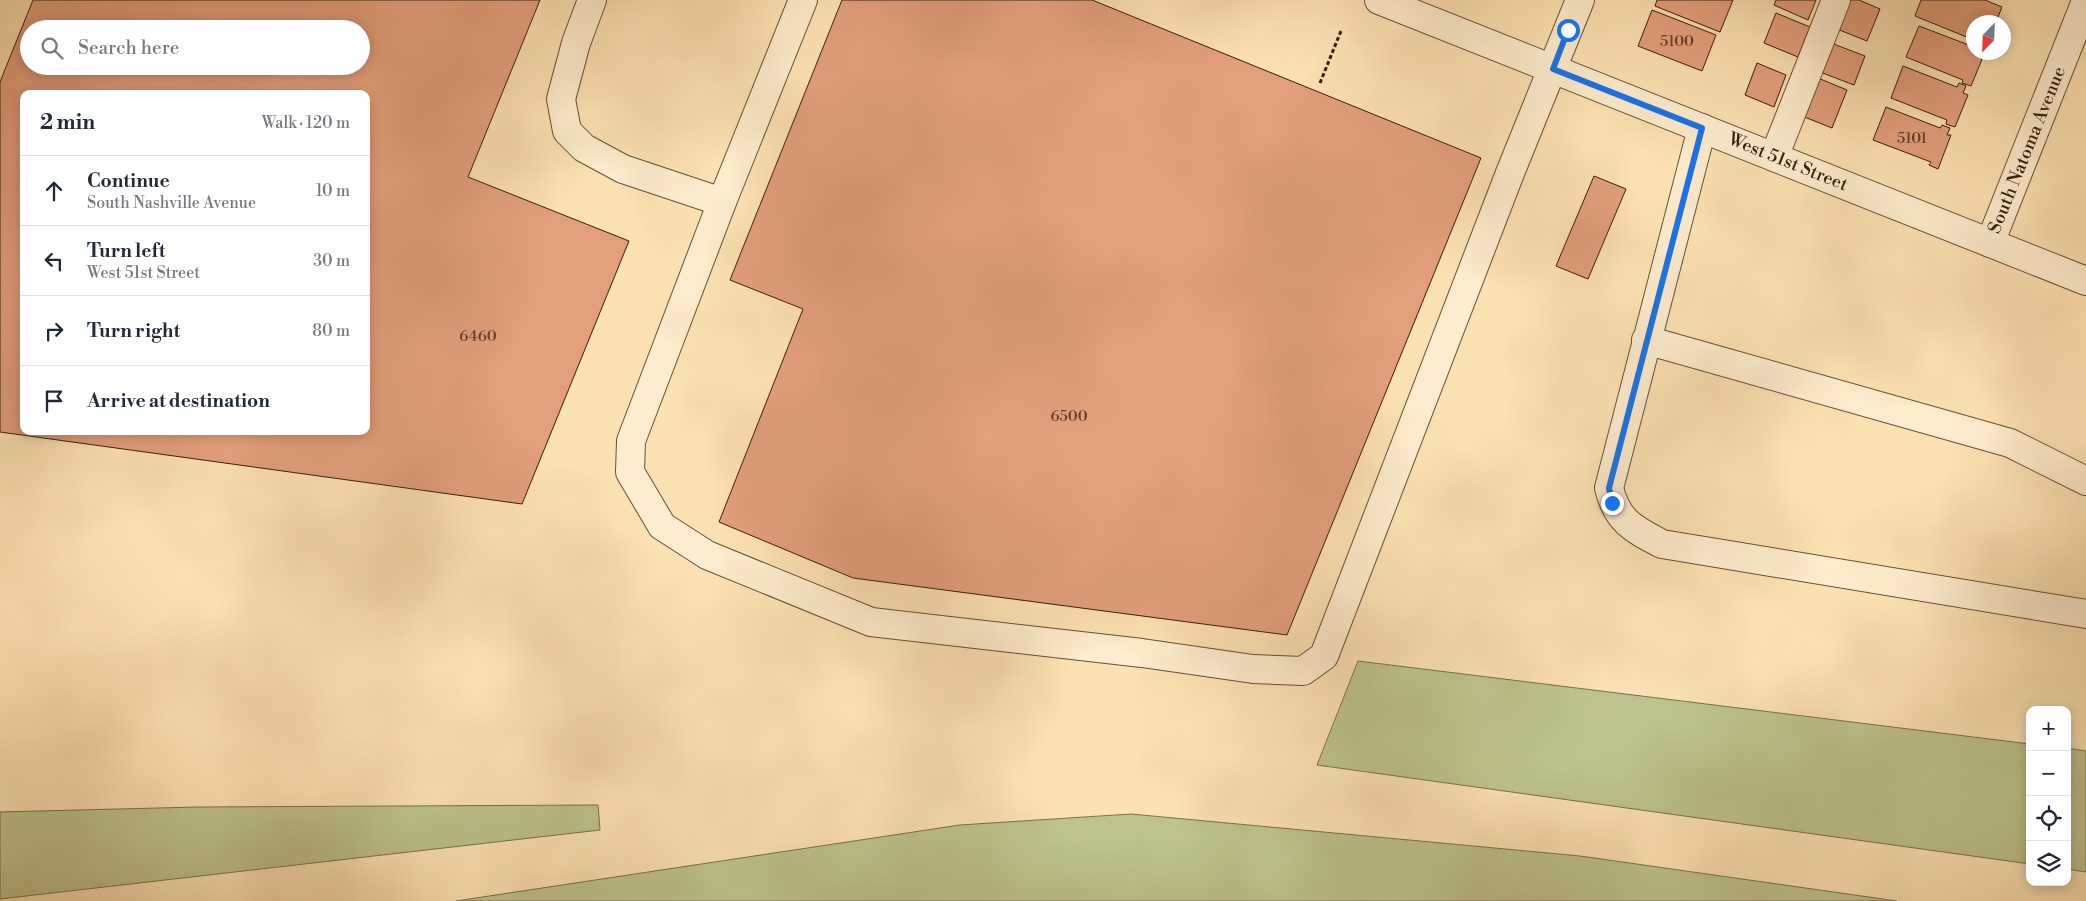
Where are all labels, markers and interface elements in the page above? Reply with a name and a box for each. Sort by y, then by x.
north arrow [1966,15,2011,60]
route start [1557,19,1580,42]
search box [20,20,370,75]
house number: 5100 [1660,32,1694,51]
icon: search [38,34,66,62]
text: Search here [78,36,179,60]
street label: South Natoma Avenue [1983,63,2071,237]
text: 2 min [40,110,95,136]
text: Walk · 120 m [262,113,350,133]
street label: West 51st Street [1724,127,1852,197]
house number: 5101 [1897,129,1928,148]
text: Continue [87,169,170,193]
icon: ahead [40,177,68,205]
text: 10 m [316,181,350,201]
text: South Nashville Avenue [87,193,256,213]
text: Turn left [87,239,166,263]
icon: left [40,247,68,275]
text: 30 m [313,251,350,271]
text: West 51st Street [87,263,200,283]
icon: right [40,317,68,345]
text: Turn right [87,319,180,343]
text: 80 m [312,321,350,341]
house number: 6460 [459,327,497,346]
icon: arrive [40,387,68,415]
text: Arrive at destination [87,389,270,413]
house number: 6500 [1050,407,1088,426]
route end [1601,492,1624,515]
map controls [2026,706,2071,886]
button: + [2026,706,2071,751]
button: − [2026,751,2071,796]
button: locate [2026,796,2071,841]
button: layers [2026,841,2071,886]

